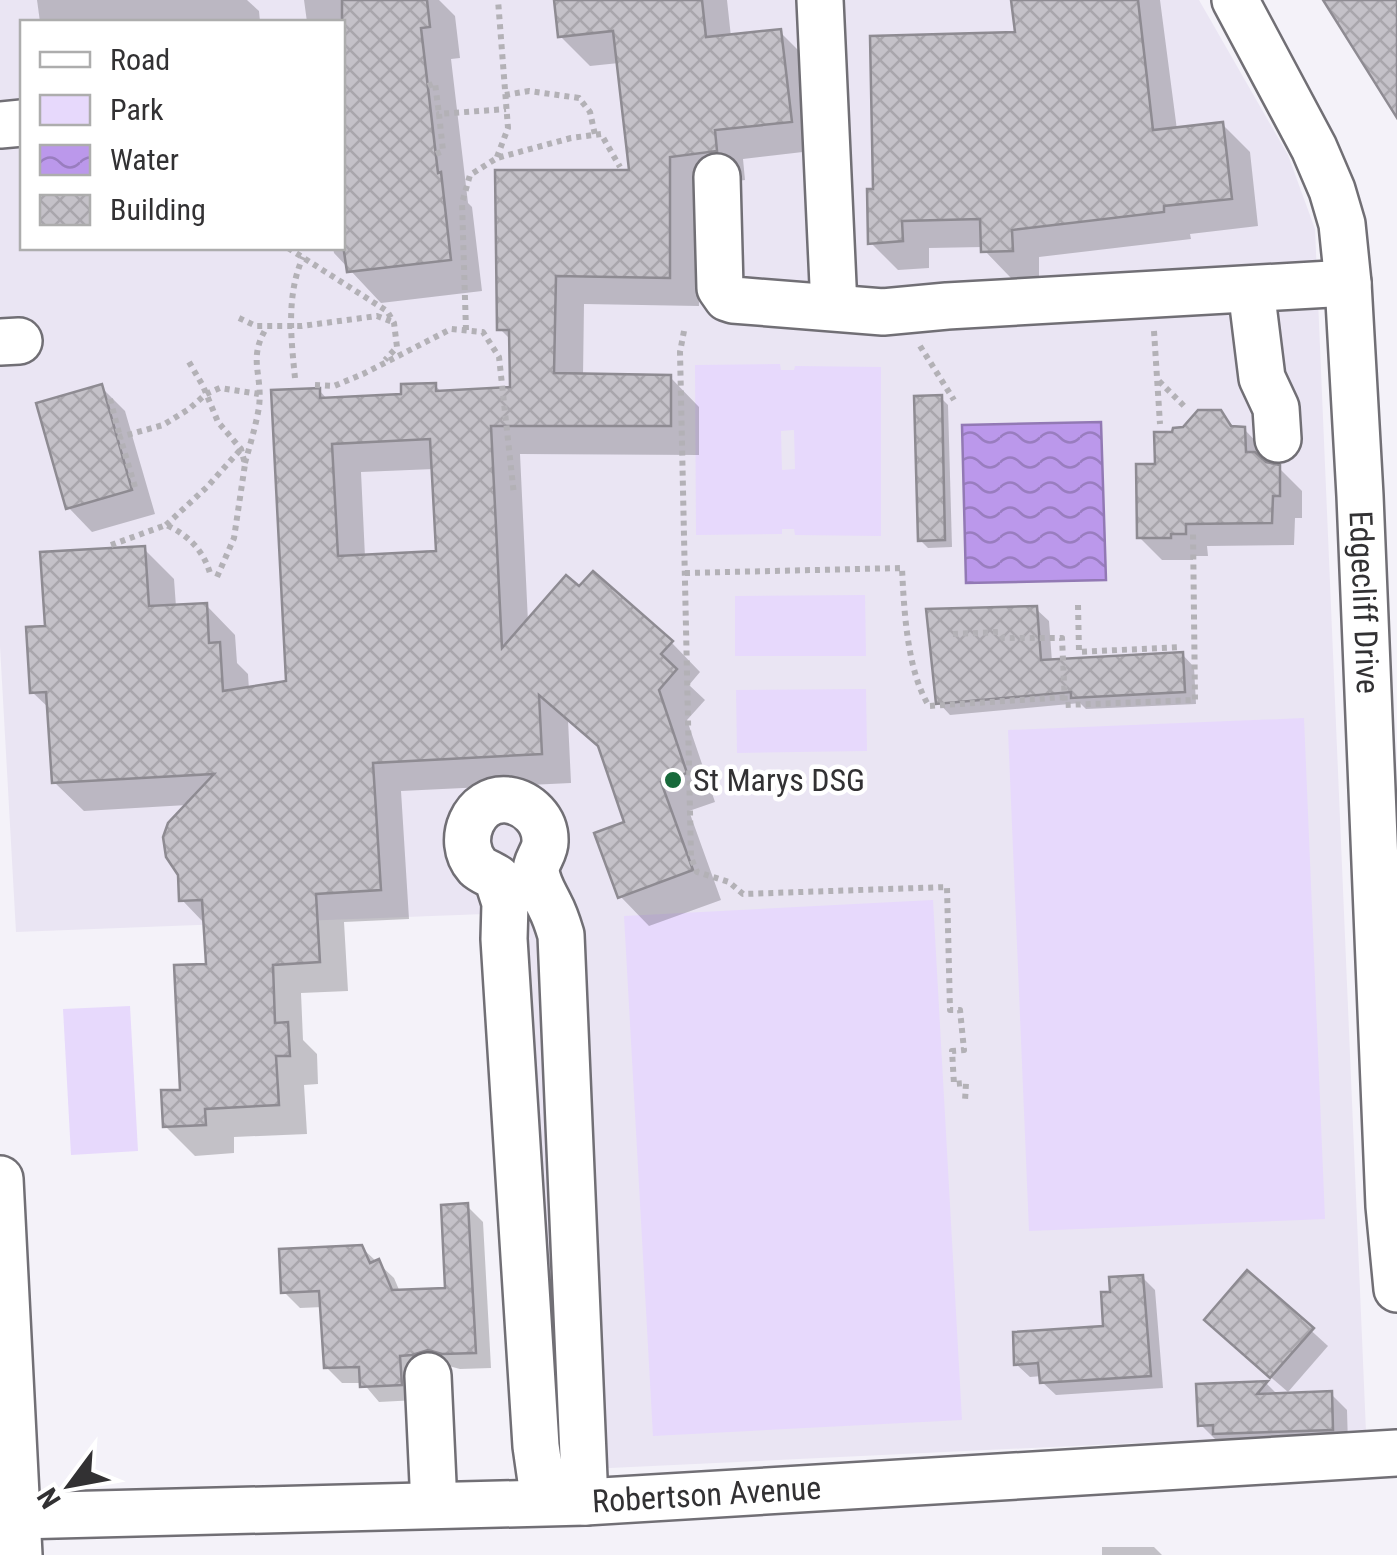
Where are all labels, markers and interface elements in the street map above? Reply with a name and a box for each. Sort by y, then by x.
legend [20,20,345,250]
text: Road [110,42,170,77]
text: Park [110,92,164,127]
text: Water [110,142,179,177]
text: Building [110,192,206,227]
street label: Edgecliff Drive [1342,510,1387,695]
place label: St Marys DSG [693,761,865,799]
marker: St Marys DSG [662,769,684,791]
north arrow [20,1435,120,1535]
street label: Robertson Avenue [591,1469,822,1521]
text: N [31,1482,68,1514]

